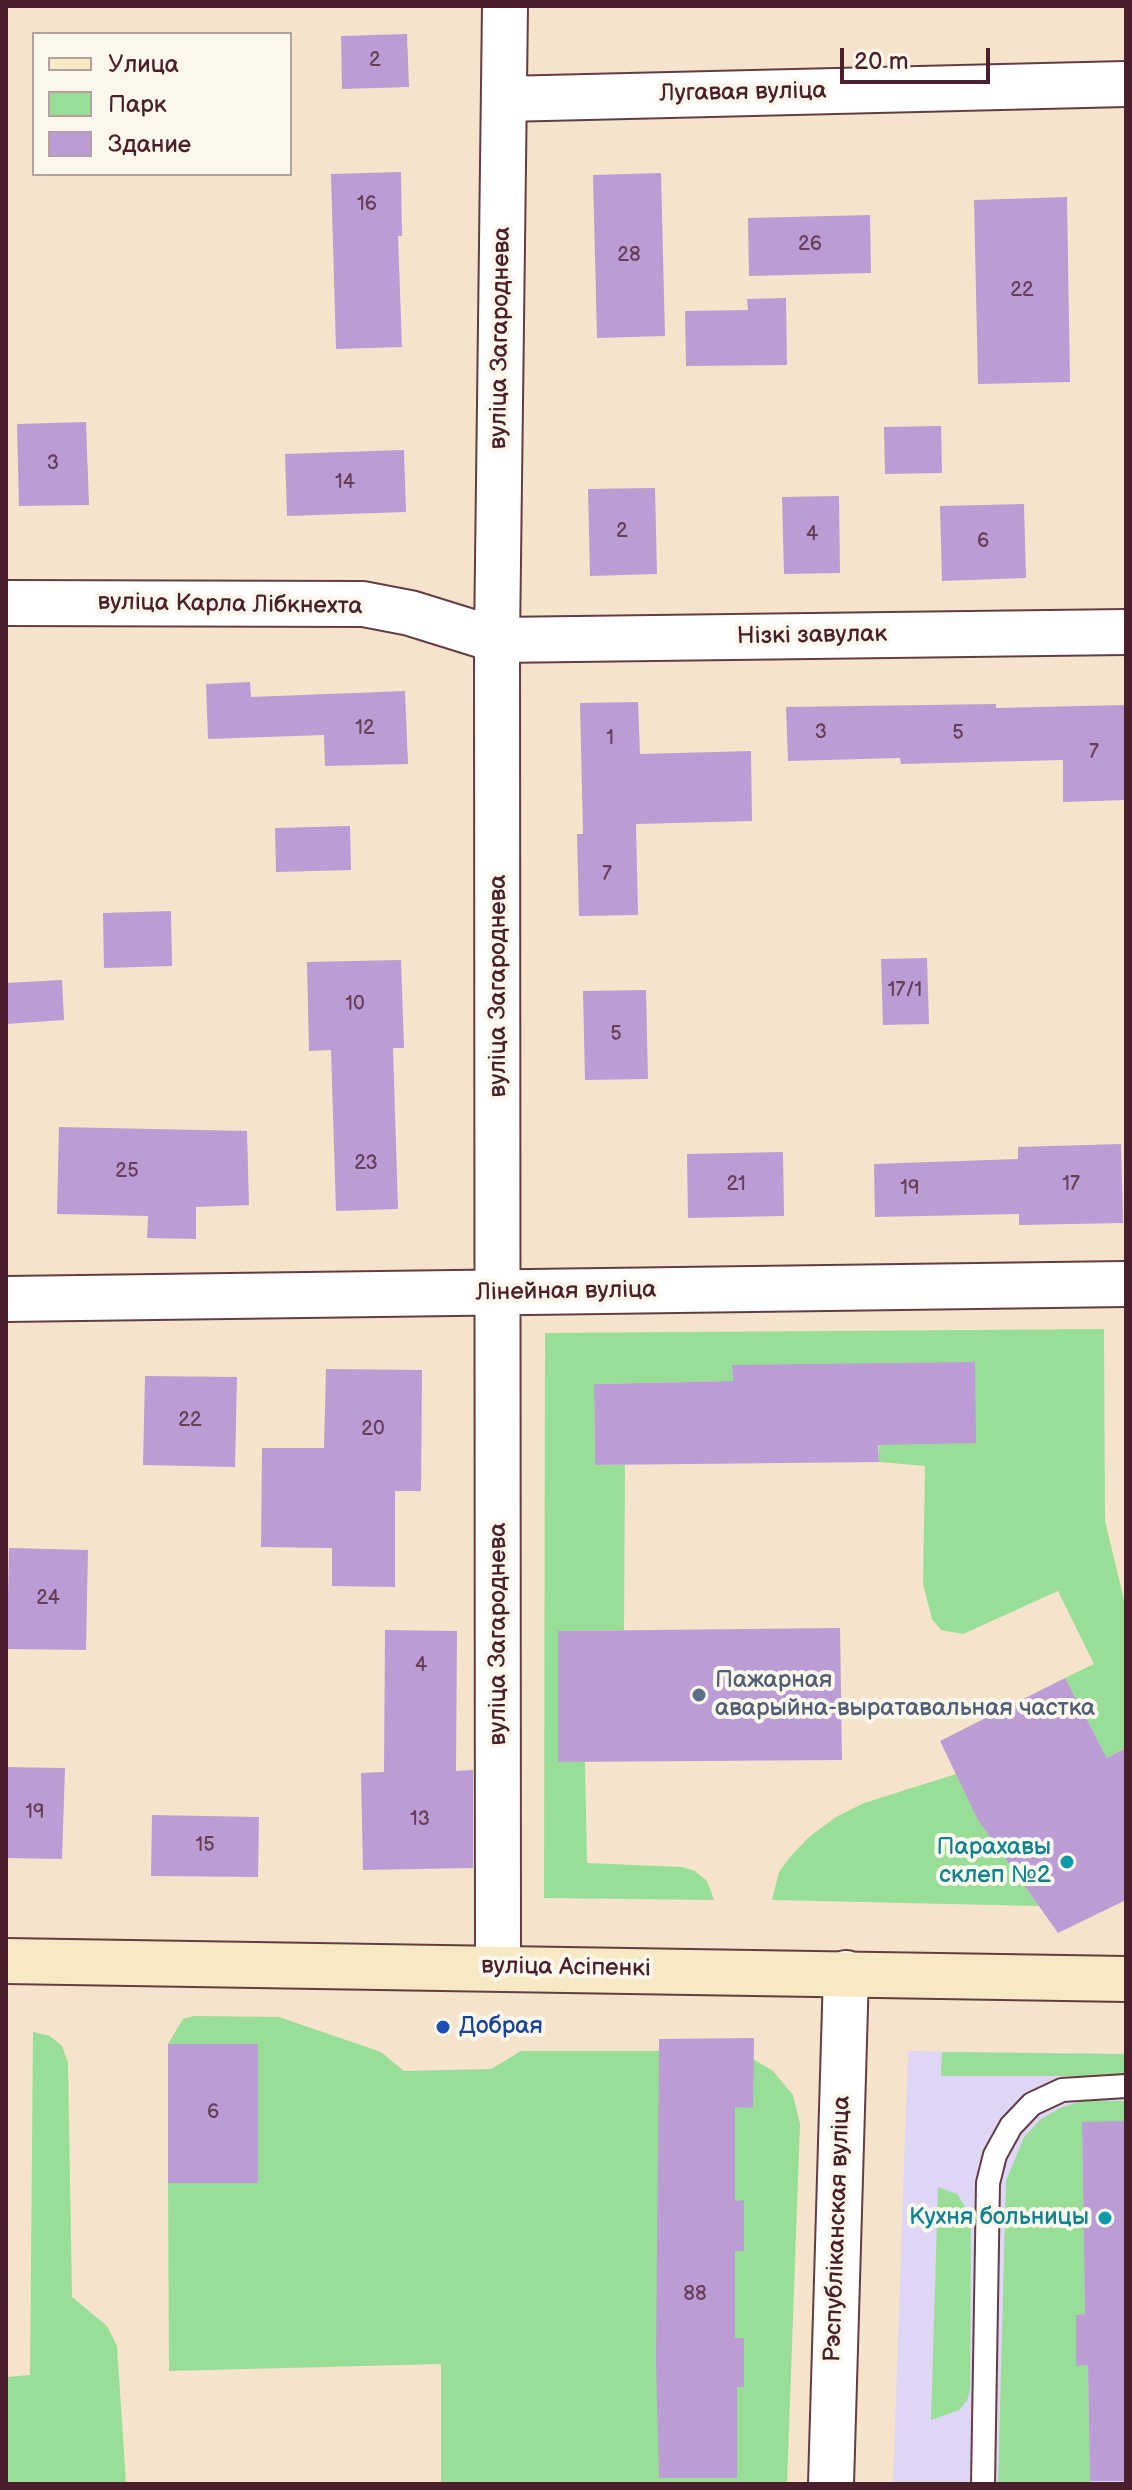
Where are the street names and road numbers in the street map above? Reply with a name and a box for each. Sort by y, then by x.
street label: Лугавая вуліца [659,77,827,109]
street label: вуліца Загароднева [485,226,517,450]
street label: вуліца Карла Лібкнехта [97,588,363,622]
street label: Нізкі завулак [737,620,887,652]
street label: вуліца Загароднева [485,875,513,1097]
street label: Лінейная вуліца [475,1276,657,1308]
street label: вуліца Загароднева [485,1523,513,1745]
street label: вуліца Асіпенкі [481,1952,651,1984]
street label: Рэспубліканская вуліца [819,2095,857,2363]

